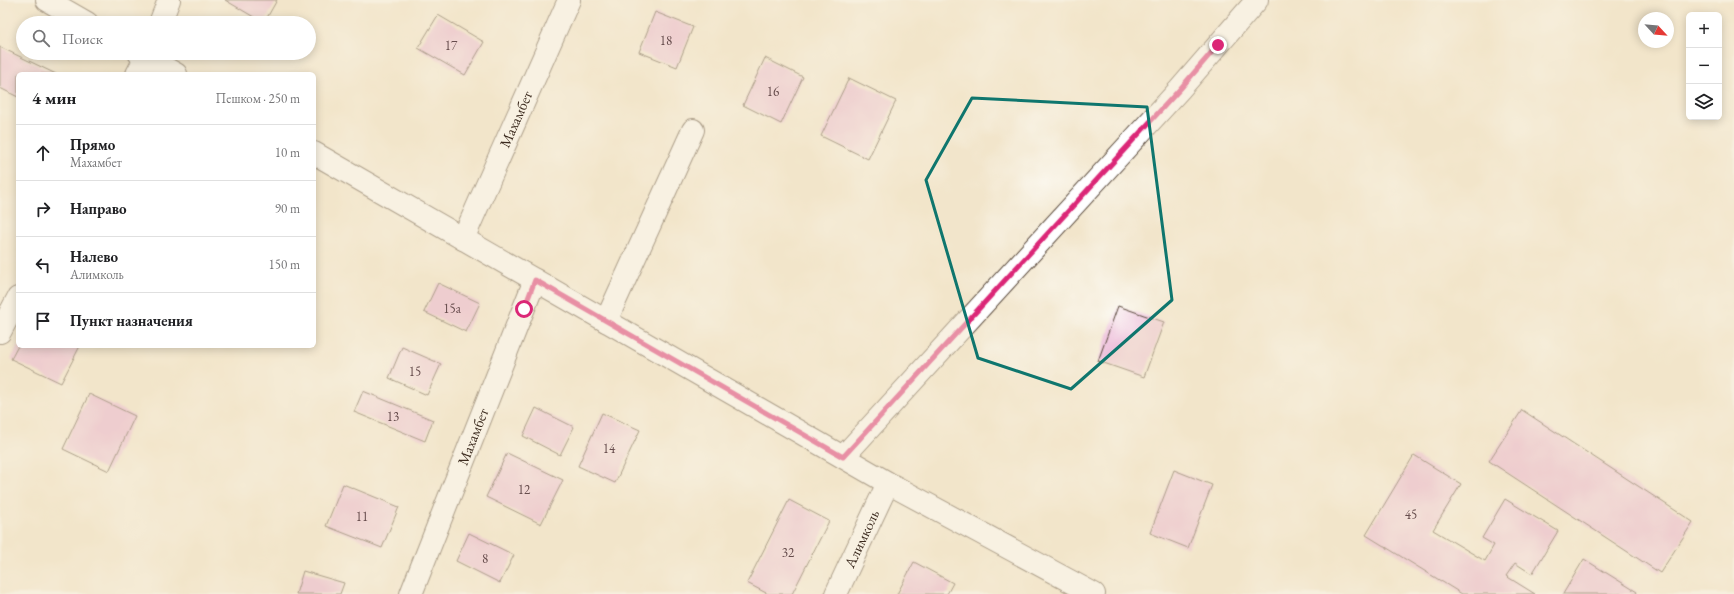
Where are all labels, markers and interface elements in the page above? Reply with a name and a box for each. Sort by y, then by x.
north arrow [1638,12,1674,48]
map controls [1686,12,1722,120]
button: + [1686,12,1722,48]
search box [16,16,316,60]
icon: search [30,27,52,49]
text: Поиск [62,29,103,48]
house number: 18 [660,32,672,49]
route end [1209,36,1227,54]
house number: 17 [445,37,458,54]
button: − [1686,48,1722,84]
house number: 16 [767,83,779,100]
button: layers [1686,84,1722,120]
text: 4 мин [32,87,76,109]
street label: Махамбет [495,88,536,150]
text: Пешком · 250 m [216,90,300,107]
text: Прямо [70,135,115,154]
icon: ahead [32,142,54,164]
text: 10 m [275,144,300,161]
text: Махамбет [70,154,122,171]
icon: right [32,198,54,220]
text: Направо [70,199,127,218]
text: 90 m [275,200,300,217]
text: Налево [70,247,118,266]
icon: left [32,254,54,276]
text: 150 m [269,256,300,273]
text: Алимколь [70,266,124,283]
house number: 15а [443,300,462,317]
route start [515,300,533,318]
icon: arrive [32,310,54,332]
text: Пункт назначения [70,311,193,330]
house number: 15 [409,363,421,380]
street label: Махамбет [453,405,492,468]
house number: 13 [387,408,399,425]
house number: 14 [603,440,616,457]
house number: 12 [518,481,531,498]
street label: Алимколь [839,506,883,572]
house number: 45 [1405,506,1417,523]
house number: 11 [356,508,368,525]
house number: 32 [782,544,795,561]
house number: 8 [482,550,488,567]

